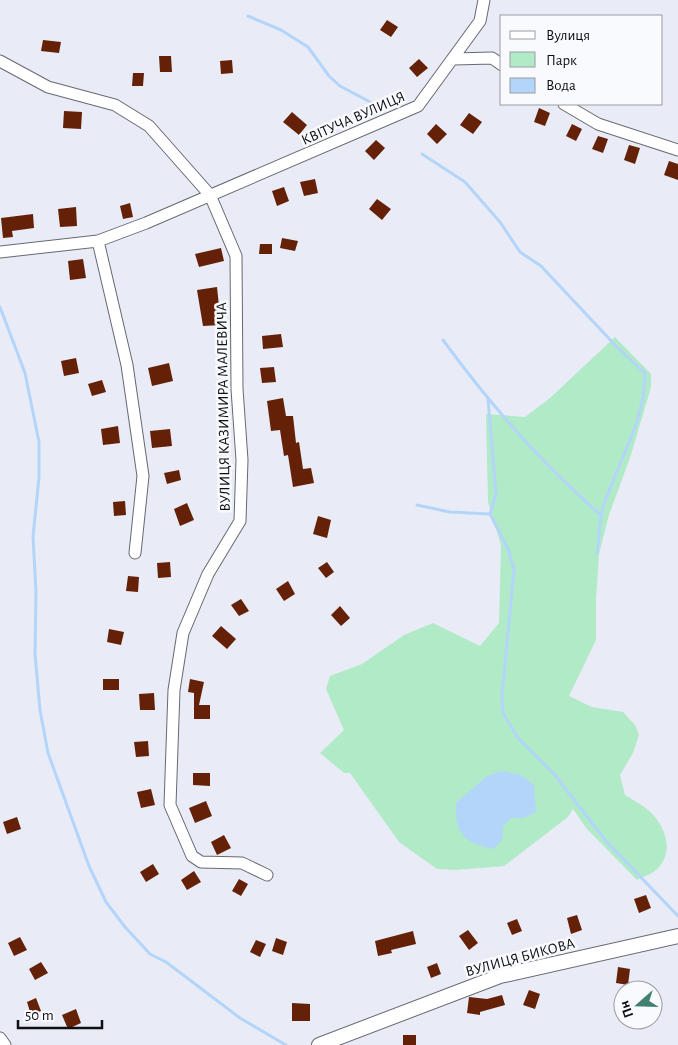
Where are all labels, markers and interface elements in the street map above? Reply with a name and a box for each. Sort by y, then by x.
legend [500,15,663,105]
text: Вулиця [546,28,590,43]
text: Парк [546,53,577,68]
text: Вода [546,78,576,93]
street label: КВІТУЧА ВУЛИЦЯ [299,89,407,148]
street label: ВУЛИЦЯ КАЗИМИРА МАЛЕВИЧА [214,302,233,512]
street label: ВУЛИЦЯ БИКОВА [464,936,577,979]
north arrow [613,980,663,1030]
scale bar [18,998,101,1030]
text: Пн [617,999,636,1020]
text: 50 m [25,1008,54,1023]

